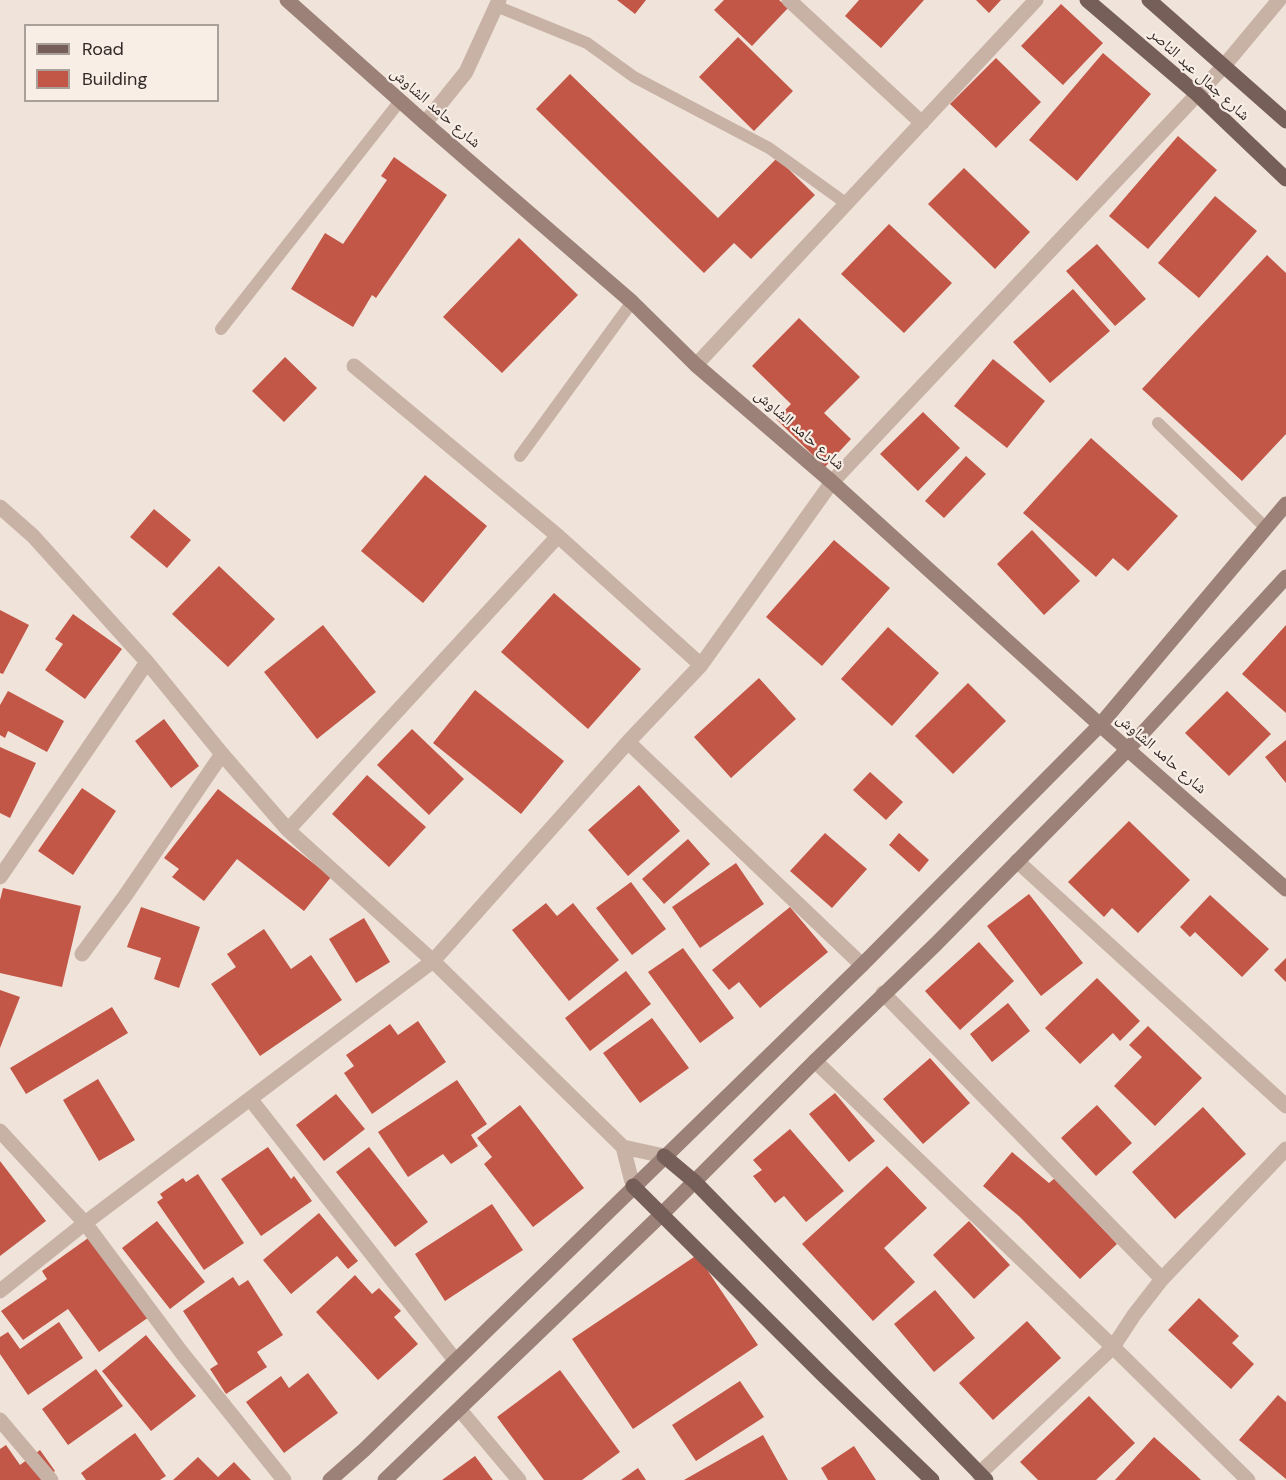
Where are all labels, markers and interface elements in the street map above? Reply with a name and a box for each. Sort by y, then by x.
legend [24,24,219,102]
street label: شارع جمال عبد الناصر [1145,25,1253,125]
text: Road [82,37,124,61]
street label: شارع حامد الشاوش [386,63,484,153]
text: Building [82,67,147,91]
street label: شارع حامد الشاوش [750,385,848,475]
street label: شارع حامد الشاوش [1112,709,1210,799]

